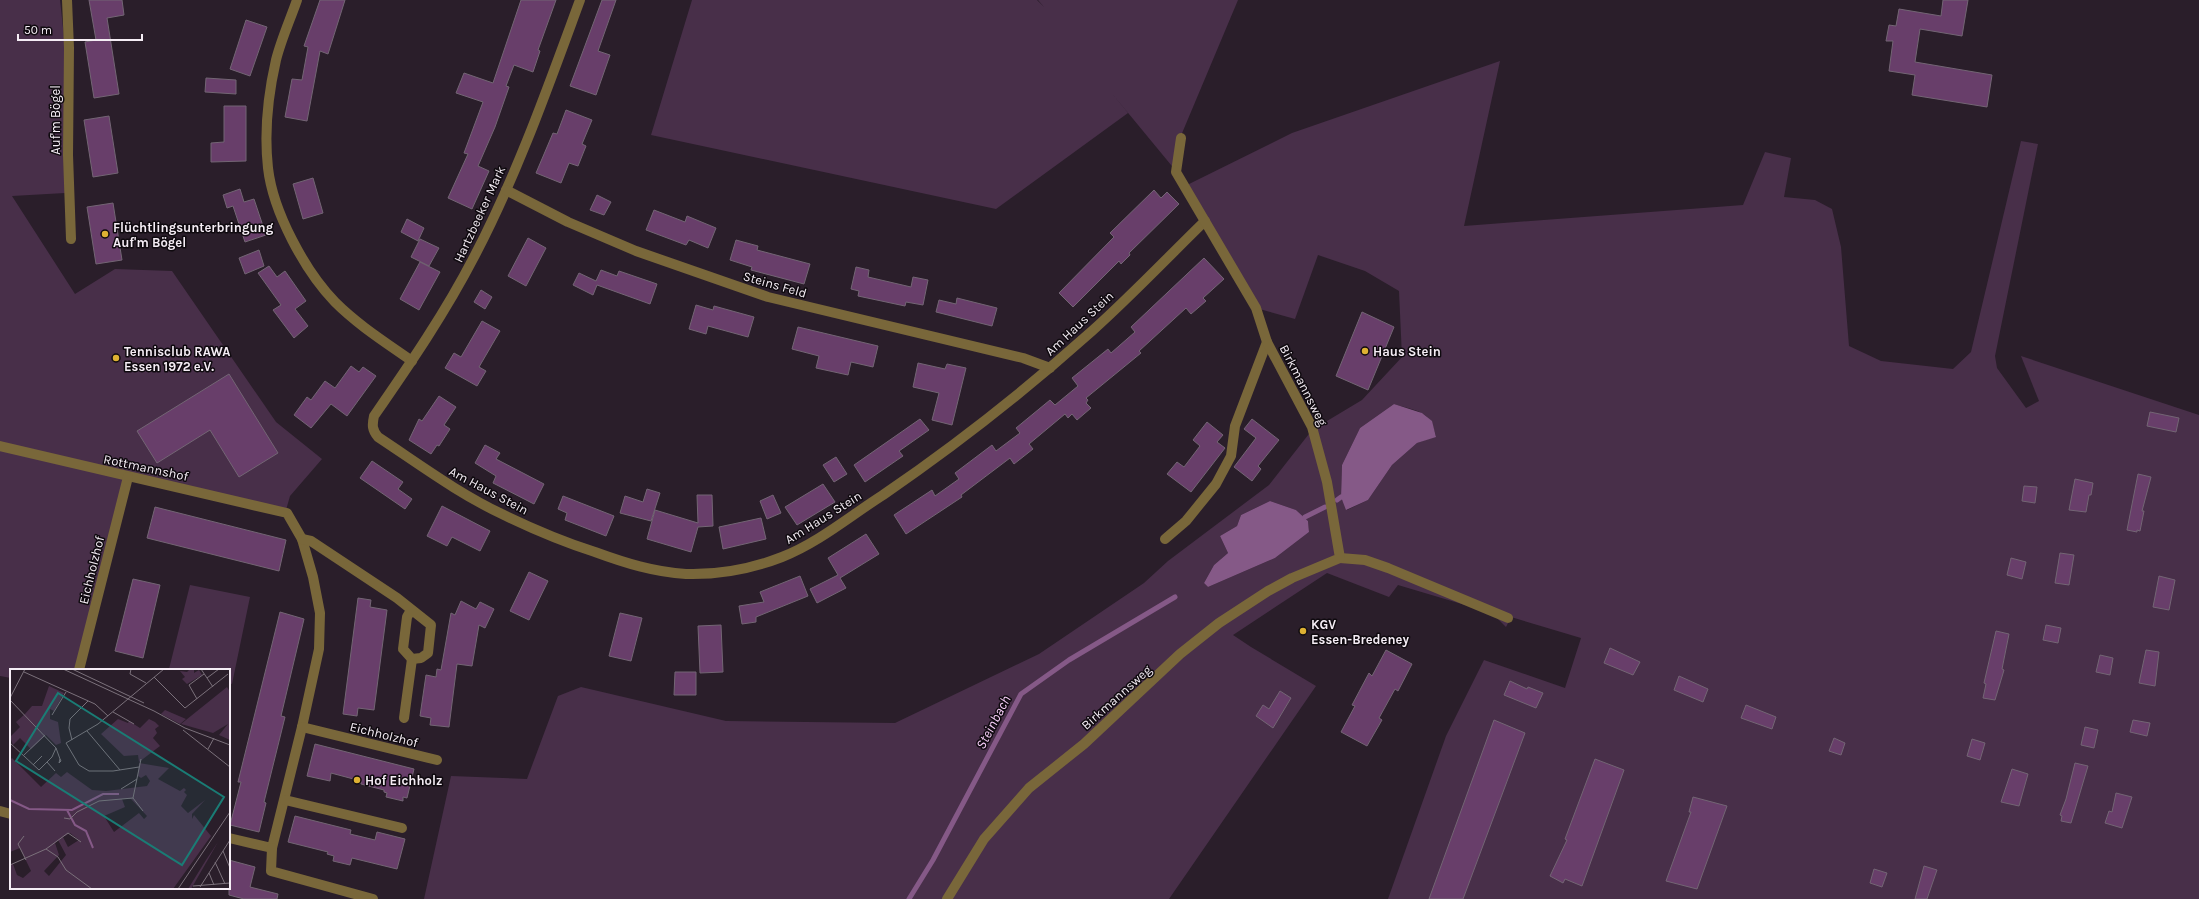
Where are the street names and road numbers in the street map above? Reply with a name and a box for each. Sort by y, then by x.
street label: Auf'm Bögel [48,85,63,155]
street label: Hartzbeeker Mark [451,164,508,265]
street label: Steins Feld [741,268,808,301]
street label: Am Haus Stein [1042,288,1116,359]
street label: Birkmannsweg [1277,342,1331,429]
street label: Rottmannshof [102,451,190,484]
street label: Am Haus Stein [447,463,531,518]
street label: Am Haus Stein [782,488,864,547]
street label: Eichholzhof [76,534,107,606]
street label: Birkmannsweg [1078,661,1155,733]
street label: Eichholzhof [348,719,420,750]

